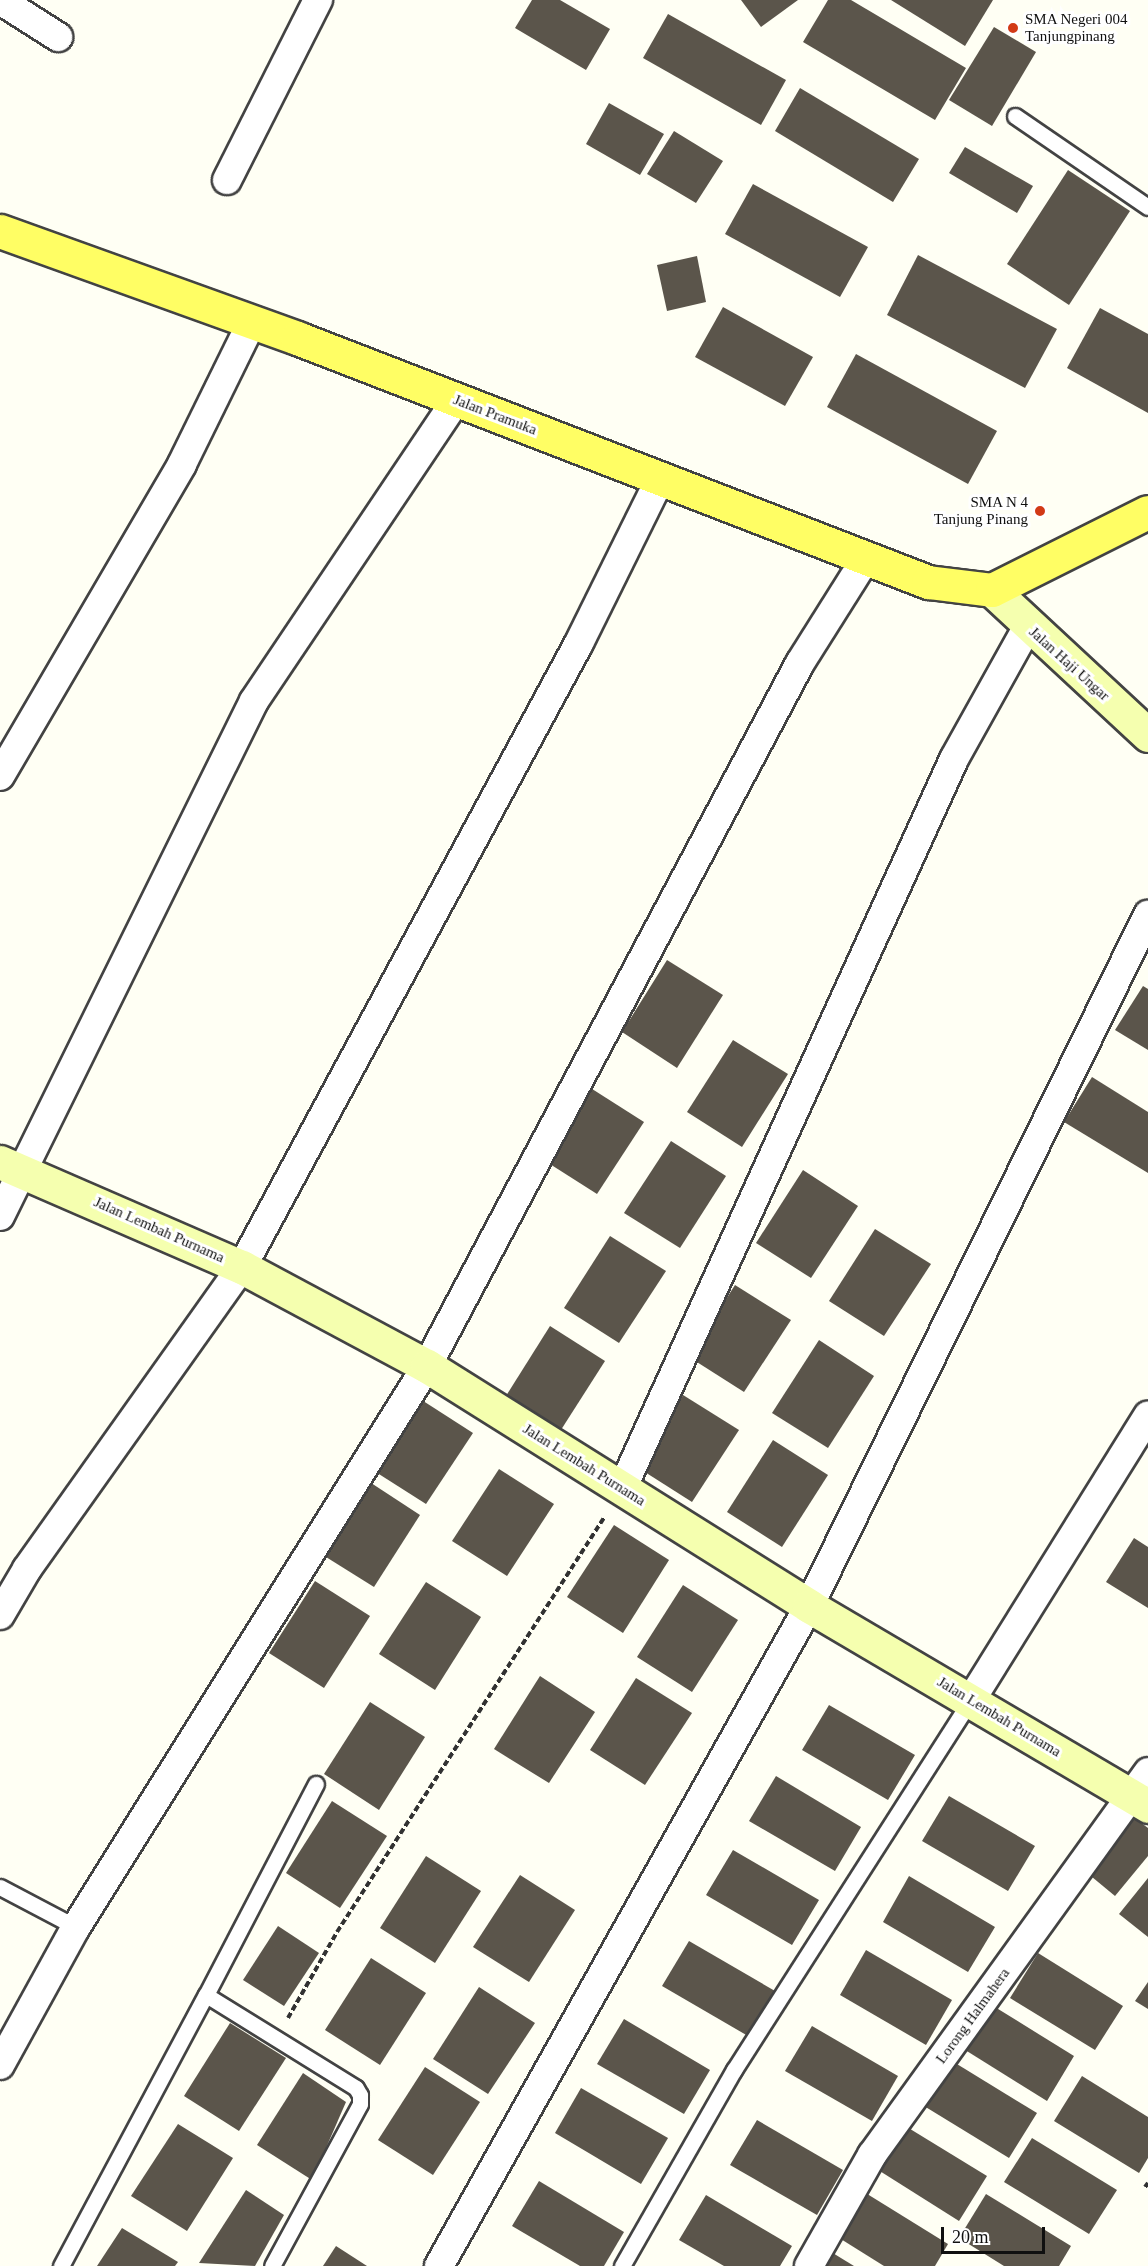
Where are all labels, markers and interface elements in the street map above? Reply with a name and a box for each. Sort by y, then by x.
place label: SMA Negeri 004 Tanjungpinang [1025,10,1128,45]
marker: SMA Negeri 004 Tanjungpinang [1006,21,1020,35]
street label: Jalan Pramuka [451,391,539,439]
place label: SMA N 4 Tanjung Pinang [934,493,1028,528]
marker: SMA N 4 Tanjung Pinang [1033,504,1047,518]
street label: Jalan Haji Ungar [1025,623,1113,705]
street label: Jalan Lembah Purnama [91,1193,227,1267]
street label: Jalan Lembah Purnama [520,1420,648,1510]
street label: Jalan Lembah Purnama [934,1673,1064,1761]
street label: Lorong Halmahera [932,1965,1014,2067]
scale bar [944,2215,1048,2253]
text: 20 m [952,2227,989,2247]

